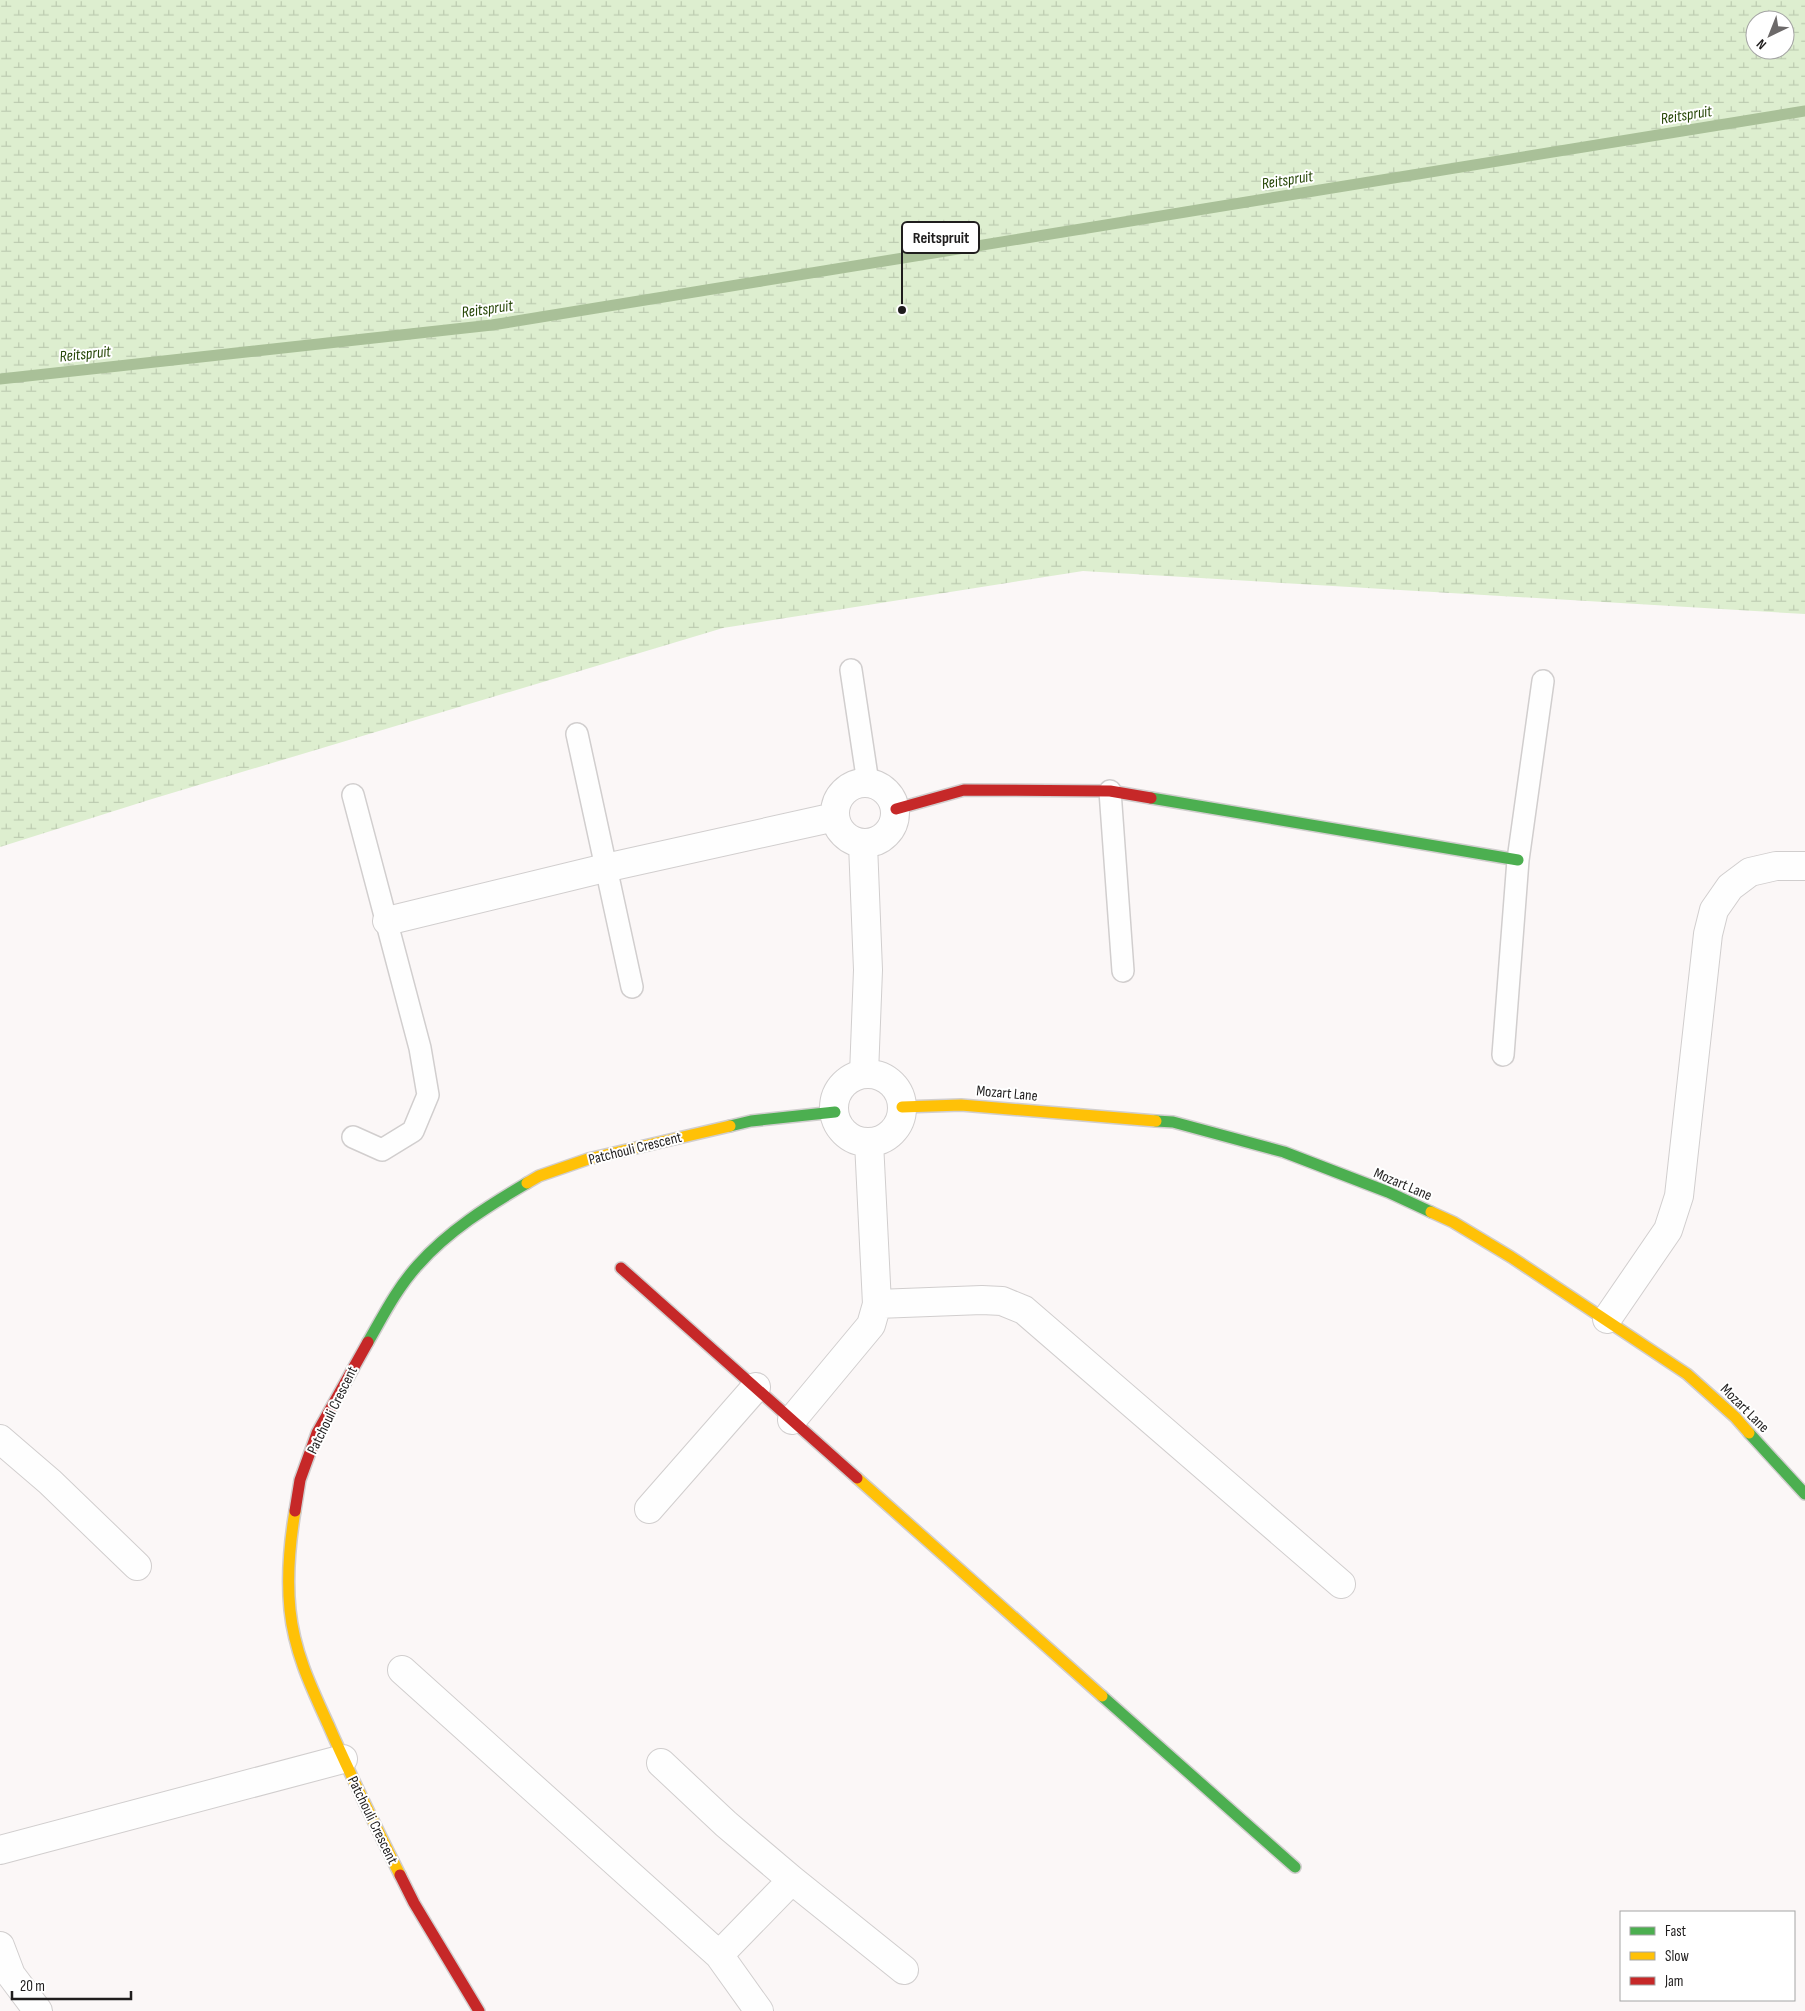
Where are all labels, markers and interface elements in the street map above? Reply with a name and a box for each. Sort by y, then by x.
north arrow [1745,10,1795,60]
text: N [1753,35,1770,53]
water label: Reitspruit [1659,102,1714,129]
water label: Reitspruit [1260,167,1315,194]
callout: Reitspruit [902,222,979,253]
text: Reitspruit [913,229,969,248]
water label: Reitspruit [460,296,515,322]
water label: Reitspruit [58,342,113,367]
street label: Mozart Lane [976,1081,1038,1106]
street label: Patchouli Crescent [587,1128,684,1169]
street label: Mozart Lane [1371,1164,1435,1205]
street label: Patchouli Crescent [303,1363,362,1457]
street label: Mozart Lane [1716,1380,1773,1437]
street label: Patchouli Crescent [343,1773,402,1868]
legend [1620,1911,1795,2001]
text: Fast [1665,1922,1687,1941]
text: Slow [1665,1947,1689,1966]
scale bar [12,1968,131,2000]
text: Jam [1664,1972,1683,1991]
text: 20 m [20,1977,45,1996]

